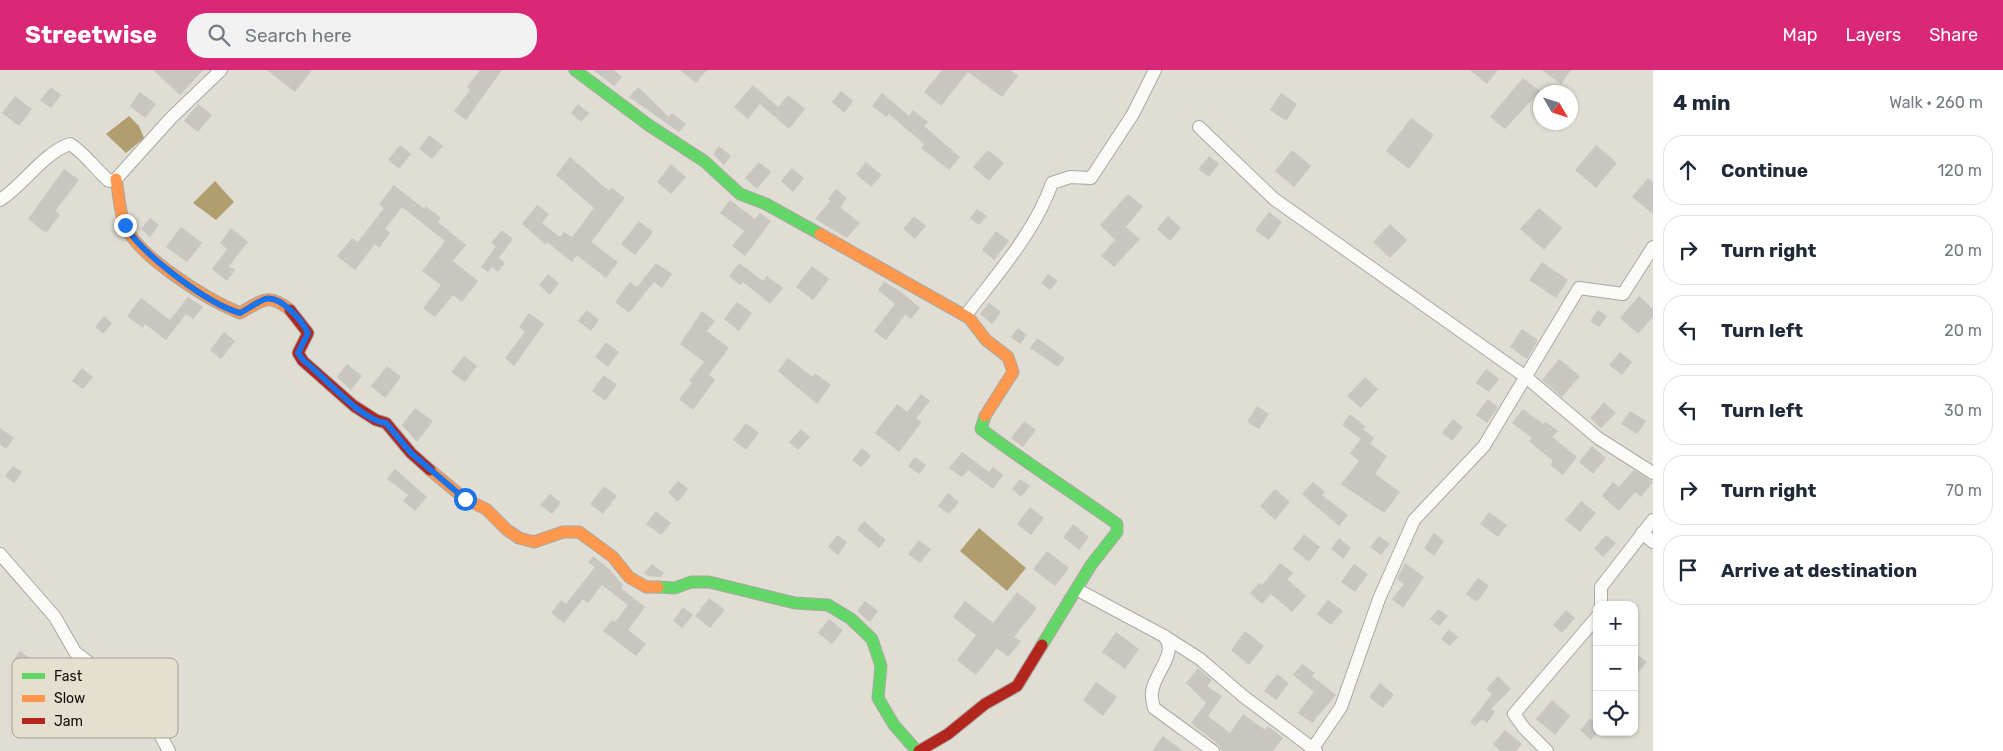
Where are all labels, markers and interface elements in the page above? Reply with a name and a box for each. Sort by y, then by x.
search box [187,13,537,58]
text: Streetwise [25,21,157,49]
icon: search [205,21,233,49]
text: Search here [245,24,352,47]
text: Map [1783,24,1818,46]
text: Layers [1846,24,1901,46]
text: Share [1929,24,1978,46]
north arrow [1533,85,1578,130]
text: 4 min [1673,90,1731,115]
text: Walk · 260 m [1889,93,1983,112]
icon: ahead [1674,156,1702,184]
text: Continue [1721,159,1808,182]
text: 120 m [1937,161,1982,180]
route end [114,214,137,237]
icon: right [1674,236,1702,264]
text: Turn right [1721,239,1816,262]
text: 20 m [1944,241,1982,260]
icon: left [1674,316,1702,344]
text: Turn left [1721,319,1803,342]
text: 20 m [1944,321,1982,340]
icon: left [1674,396,1702,424]
text: Turn left [1721,399,1803,422]
text: 30 m [1944,401,1982,420]
icon: right [1674,476,1702,504]
text: Turn right [1721,479,1816,502]
text: 70 m [1945,481,1982,500]
route start [454,488,477,511]
icon: arrive [1674,556,1702,584]
text: Arrive at destination [1721,559,1917,582]
map controls [1593,601,1638,736]
button: + [1593,601,1638,646]
button: − [1593,646,1638,691]
legend [12,658,178,738]
text: Fast [54,668,83,685]
text: Slow [54,690,85,707]
button: locate [1593,691,1638,736]
text: Jam [54,713,83,730]

